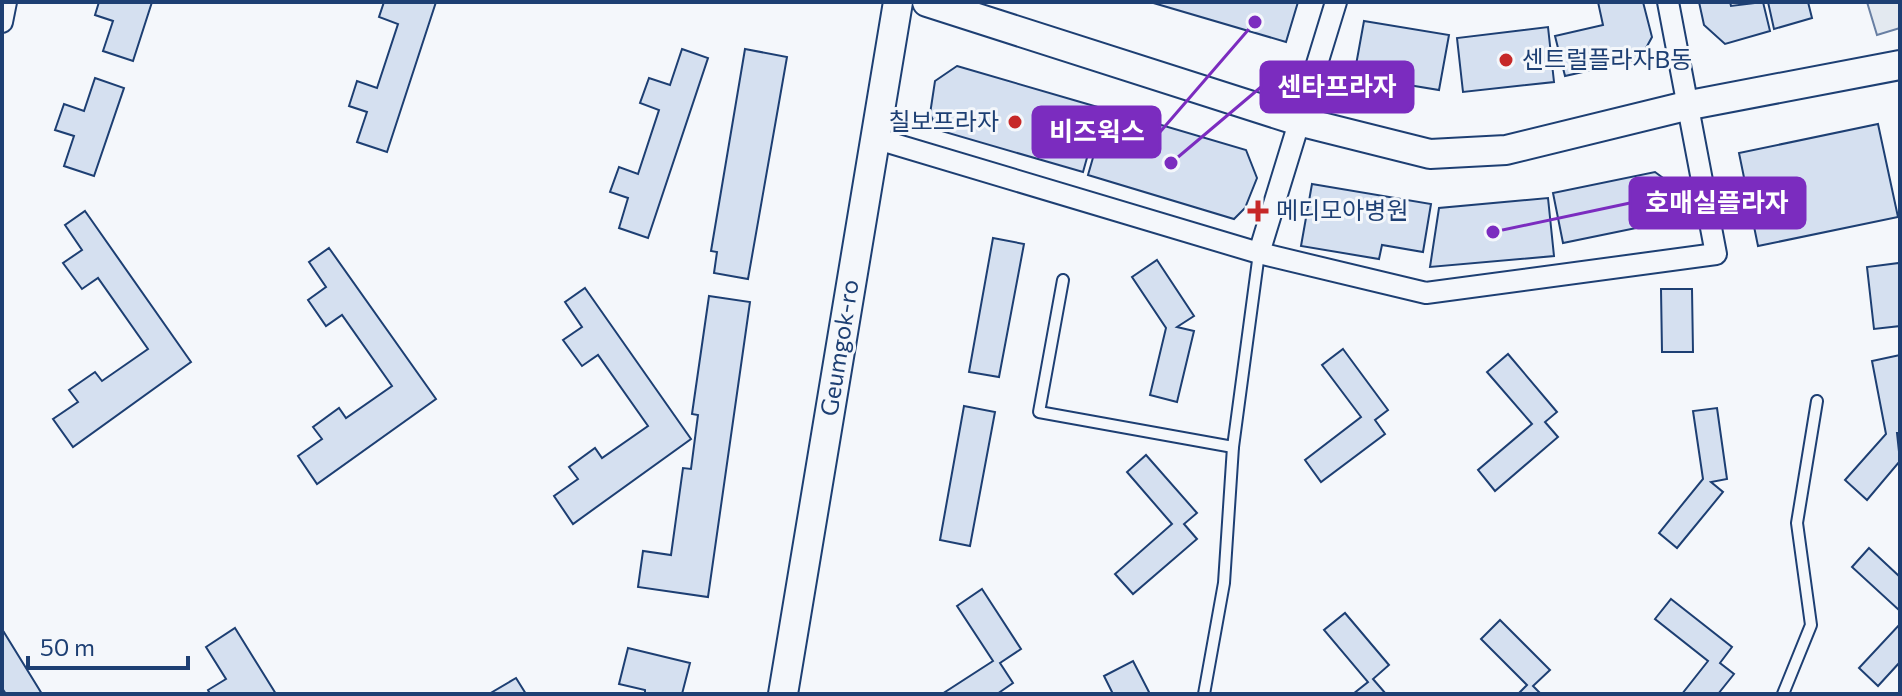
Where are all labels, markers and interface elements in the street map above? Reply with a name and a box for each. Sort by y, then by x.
place label: 센트럴플라자B동 [1522,44,1692,73]
marker: 센트럴플라자B동 [1497,51,1515,69]
callout: 센타프라자 [1261,62,1413,112]
text: 센타프라자 [1277,70,1397,101]
place label: 칠보프라자 [889,106,999,135]
callout: 비즈윅스 [1033,107,1160,157]
marker: 칠보프라자 [1006,113,1024,131]
text: 비즈윅스 [1049,115,1145,146]
callout: 호매실플라자 [1630,178,1805,228]
text: 호매실플라자 [1645,186,1789,217]
place label: 메디모아병원 [1276,195,1408,224]
marker: 메디모아병원 [1247,200,1269,222]
street label: Geumgok-ro [813,277,864,418]
scale bar [28,620,188,670]
text: 50 m [40,632,95,661]

